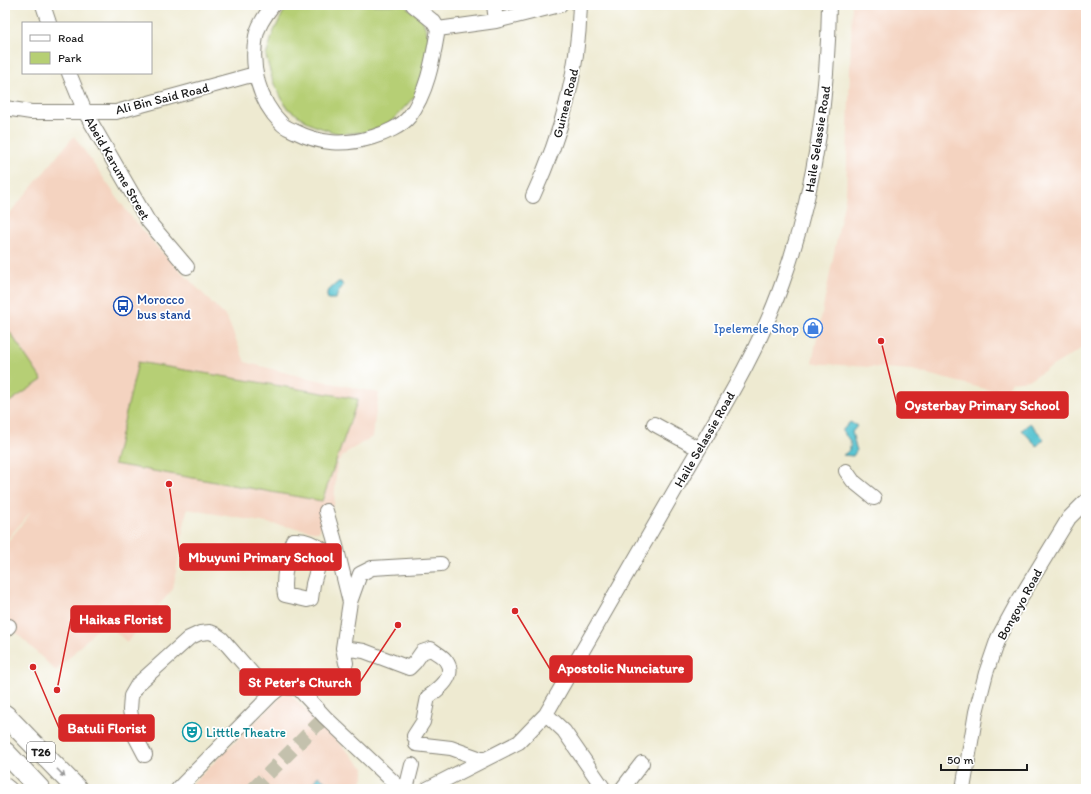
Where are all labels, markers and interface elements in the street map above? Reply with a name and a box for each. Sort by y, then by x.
legend [22,22,152,74]
text: Road [58,31,84,45]
text: Park [58,51,82,65]
street label: Guinea Road [550,67,581,139]
street label: Ali Bin Said Road [114,80,210,117]
street label: Haile Selassie Road [802,85,833,194]
street label: Abeid Karume Street [82,114,153,223]
place label: Morocco bus stand [137,292,191,322]
bus stop icon: Morocco bus stand [112,295,134,317]
shop icon: Ipelemele Shop [802,317,824,339]
place label: Ipelemele Shop [714,321,799,336]
street label: Haile Selassie Road [671,389,738,490]
callout: Oysterbay Primary School [897,392,1068,418]
text: Oysterbay Primary School [904,397,1061,414]
callout: Mbuyuni Primary School [180,544,341,570]
text: Mbuyuni Primary School [188,549,335,566]
street label: Bongoyo Road [994,566,1045,643]
callout: Haikas Florist [71,606,170,632]
text: Haikas Florist [79,611,163,628]
callout: Apostolic Nunciature [550,656,692,682]
text: Apostolic Nunciature [557,660,685,677]
callout: St Peter's Church [240,669,360,695]
text: St Peter's Church [248,674,353,691]
callout: Batuli Florist [59,715,154,741]
text: Batuli Florist [68,720,147,737]
theatre icon: Litttle Theatre [181,721,203,743]
place label: Litttle Theatre [206,725,286,740]
road number: T26 [27,742,55,762]
scale bar [941,746,1027,772]
text: 50 m [947,753,973,767]
one-way arrow [57,768,66,778]

